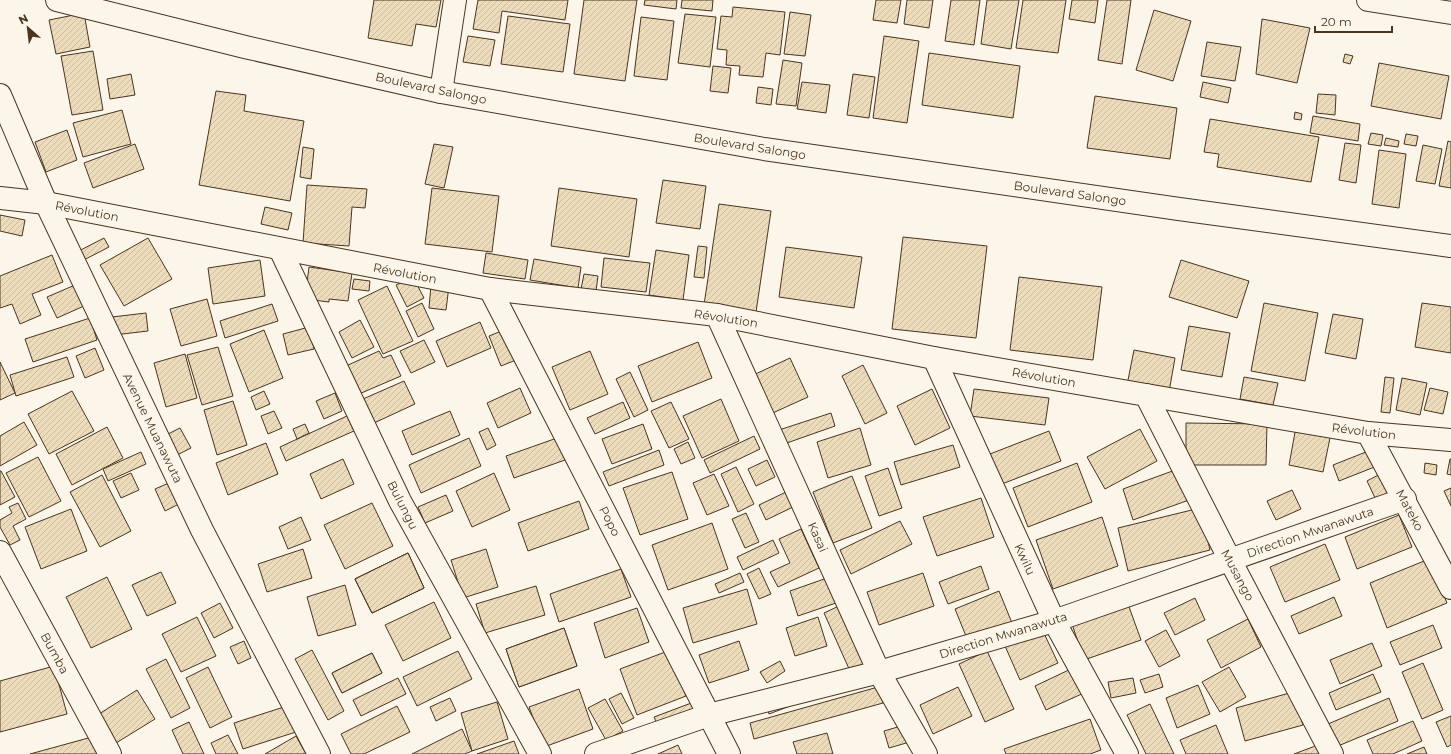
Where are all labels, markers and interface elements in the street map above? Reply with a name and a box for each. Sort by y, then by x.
north arrow [8,8,48,48]
scale bar [1315,8,1392,34]
text: N [16,11,31,27]
text: 20 m [1321,14,1352,29]
street label: Boulevard Salongo [374,69,488,107]
street label: Boulevard Salongo [693,130,807,162]
street label: Boulevard Salongo [1013,178,1127,208]
street label: Révolution [54,197,120,225]
street label: Révolution [372,259,438,287]
street label: Révolution [693,306,759,330]
street label: Révolution [1011,364,1077,390]
street label: Avenue Muanawuta [120,371,186,485]
street label: Révolution [1331,420,1397,442]
street label: Bulungu [384,478,422,532]
street label: Mateko [1393,487,1427,533]
street label: Popo [596,503,624,539]
street label: Direction Mwanawuta [1245,503,1375,561]
street label: Kasai [805,520,831,554]
street label: Kwilu [1011,541,1039,577]
street label: Musango [1218,547,1258,603]
street label: Direction Mwanawuta [937,608,1069,662]
street label: Bumba [38,630,72,676]

